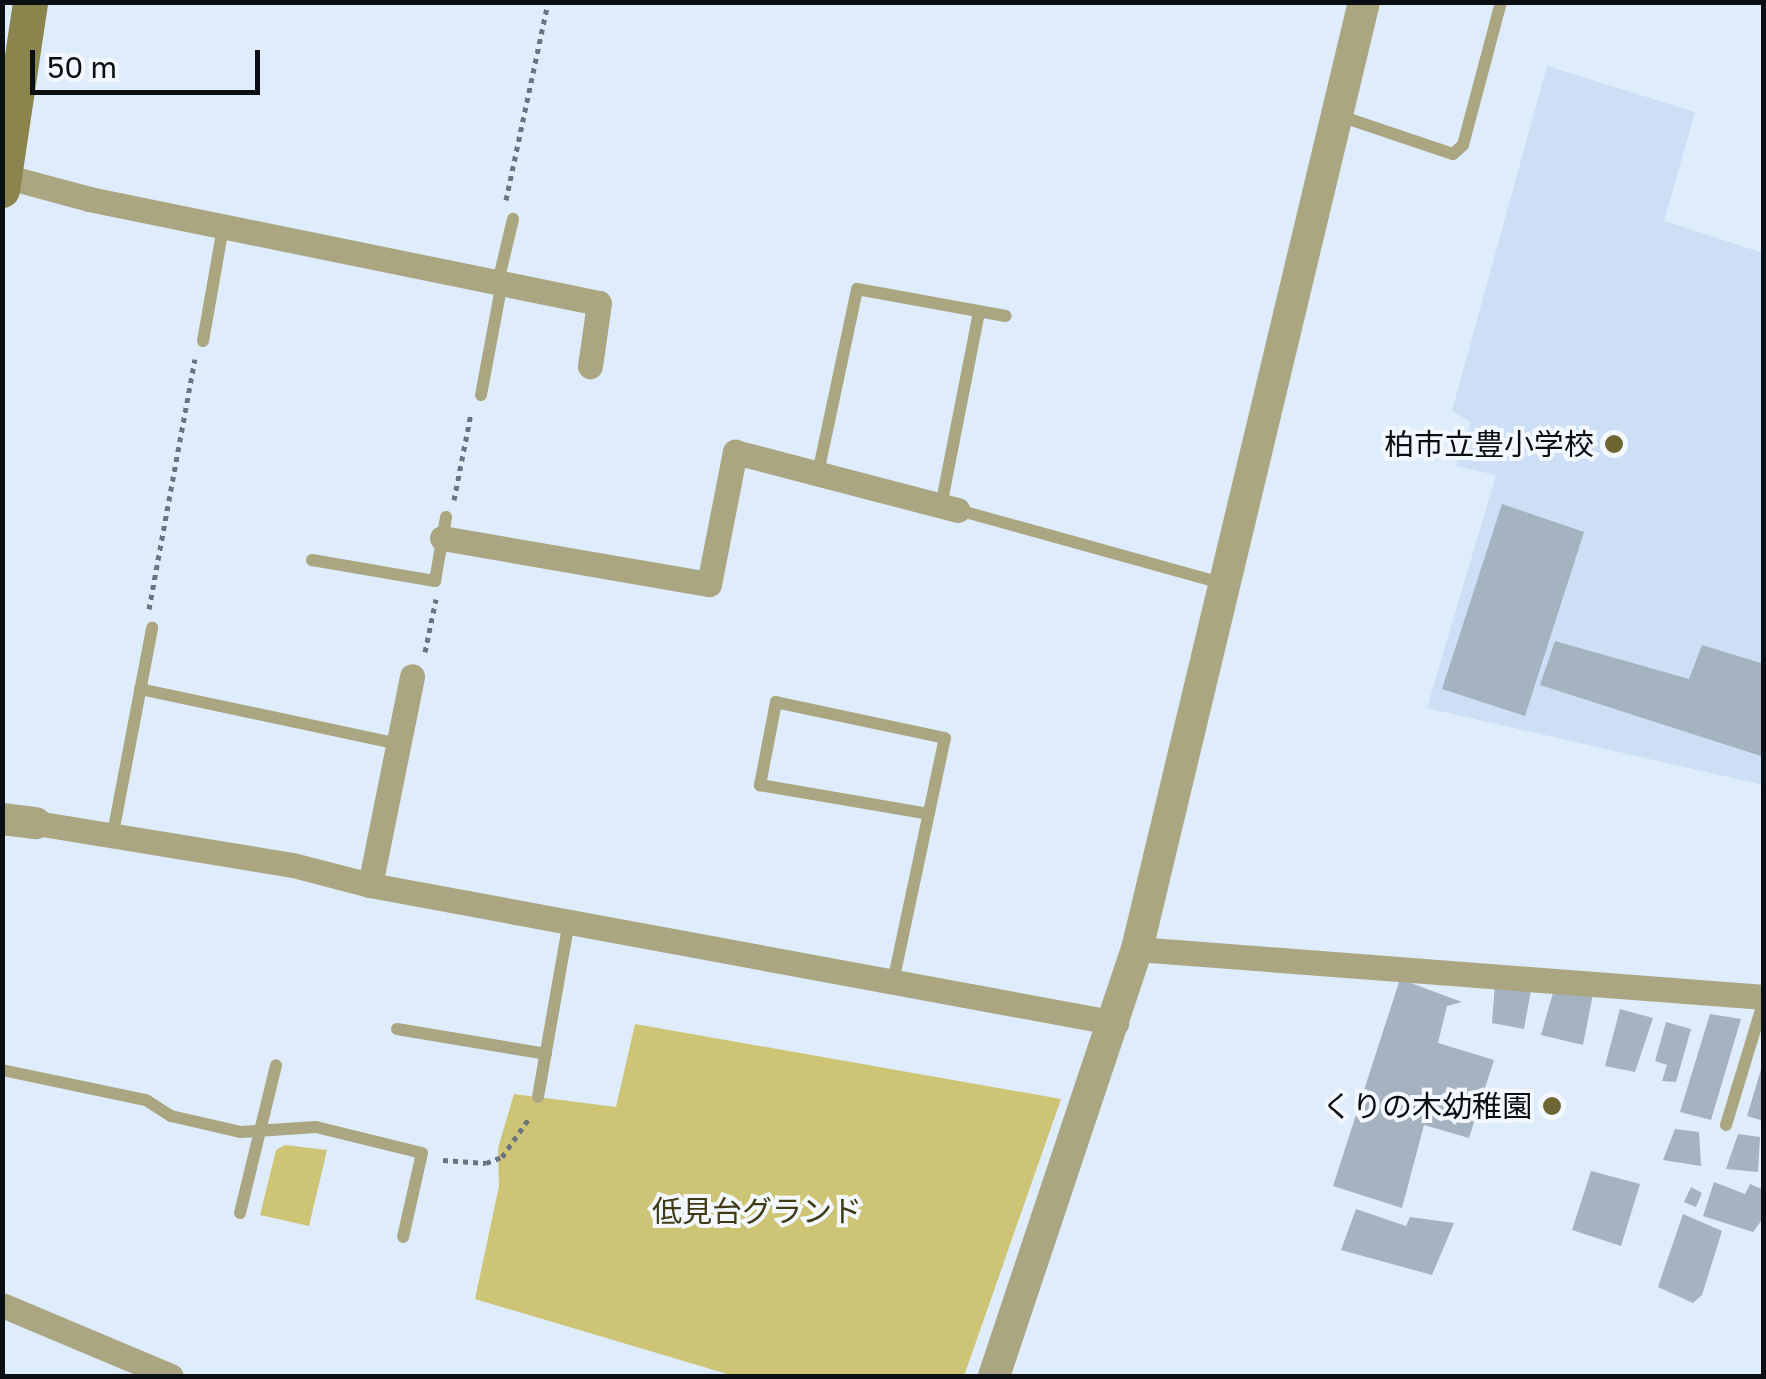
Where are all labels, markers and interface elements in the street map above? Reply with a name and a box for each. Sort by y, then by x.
scale bar [35,30,265,92]
text: 50 m [47,49,117,85]
place label: 柏市立豊小学校 [1384,426,1594,462]
marker: 柏市立豊小学校 [1603,433,1625,455]
place label: くりの木幼稚園 [1322,1088,1532,1124]
marker: くりの木幼稚園 [1541,1095,1563,1117]
park label: 低見台グランド [652,1193,862,1229]

